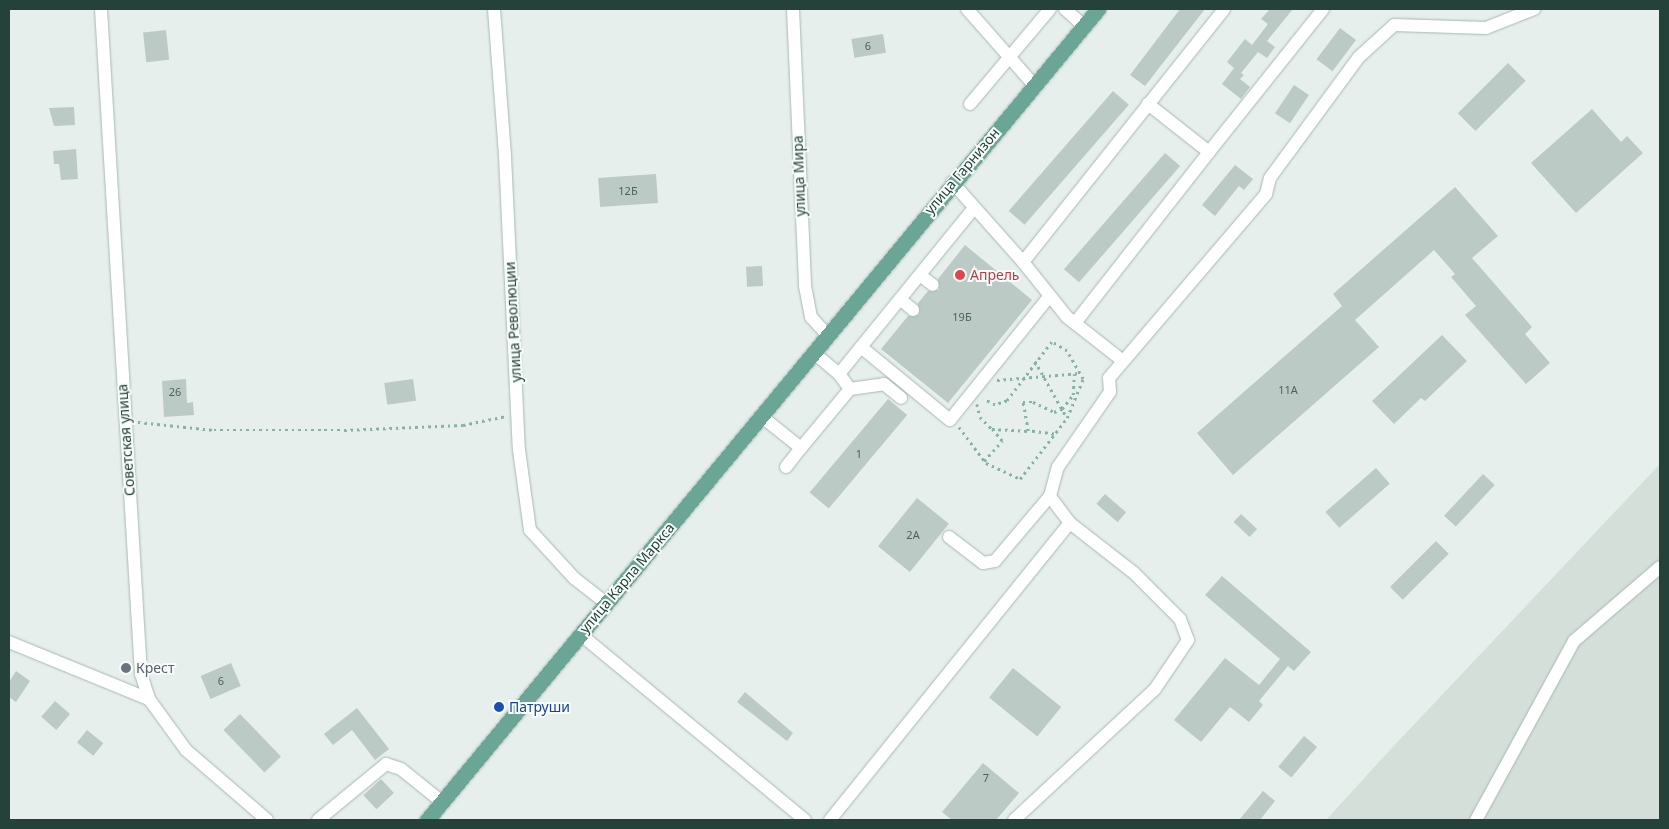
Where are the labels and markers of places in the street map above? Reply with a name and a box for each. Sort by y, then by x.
place label: Апрель [970,267,1019,283]
marker: Апрель [954,269,966,281]
place label: Крест [136,660,174,676]
marker: Крест [120,662,132,674]
place label: Патруши [509,699,570,715]
marker: Патруши [493,701,505,713]

